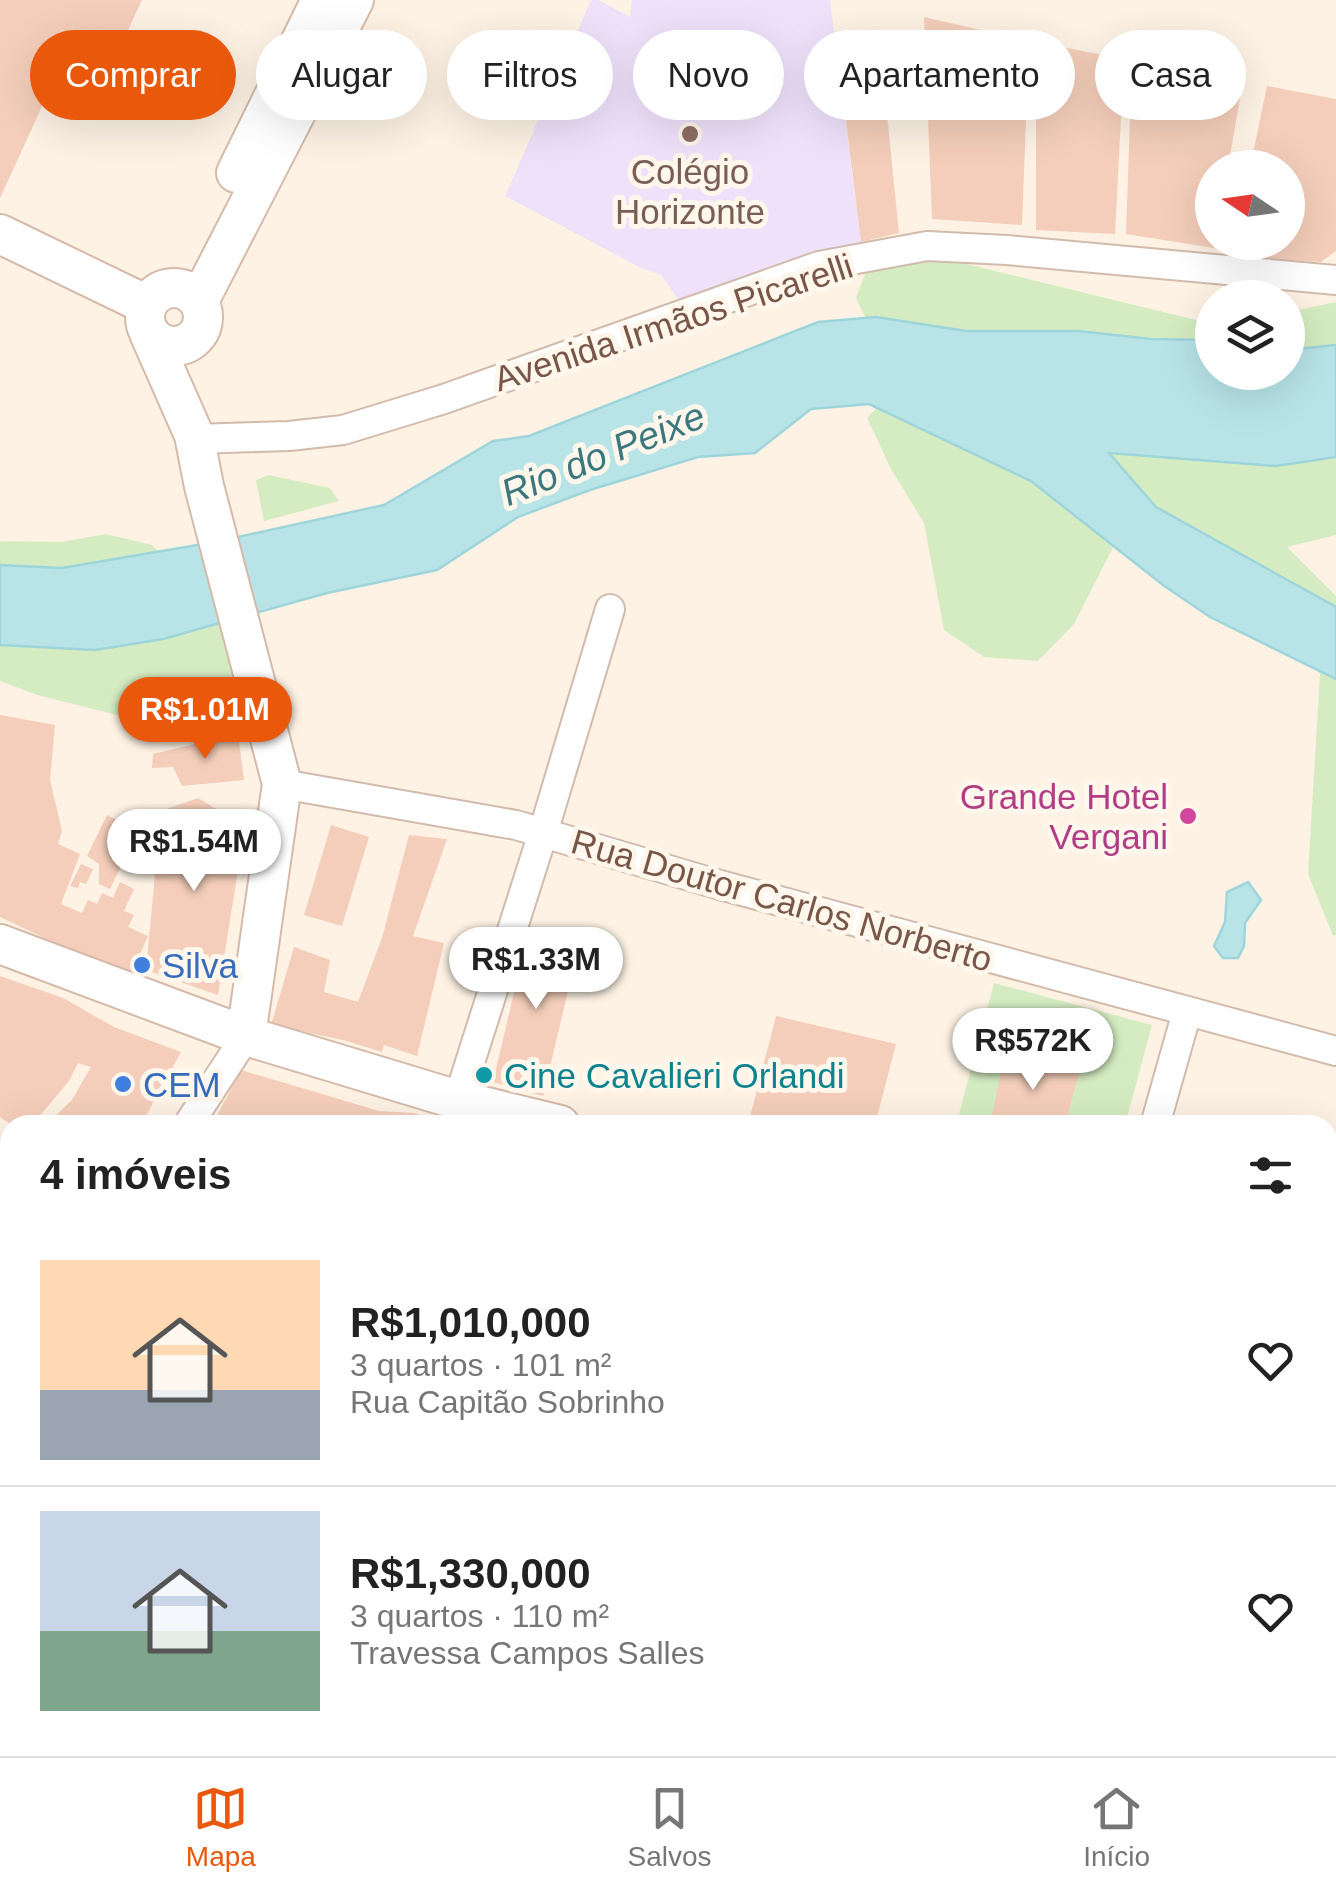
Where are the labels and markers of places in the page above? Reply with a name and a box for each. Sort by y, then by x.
marker: Colégio Horizonte [679,123,701,145]
place label: Colégio Horizonte [615,152,765,231]
pin: R$1.01M [113,677,297,762]
place label: Grande Hotel Vergani [960,777,1168,856]
marker: Grande Hotel Vergani [1177,805,1199,827]
pin: R$1.54M [102,809,286,894]
pin: R$1.33M [444,927,628,1012]
place label: Silva [162,946,238,985]
marker: Silva [131,954,153,976]
pin: R$572K [952,1008,1114,1093]
place label: Cine Cavalieri Orlandi [504,1056,844,1095]
marker: Cine Cavalieri Orlandi [473,1064,495,1086]
place label: CEM [143,1065,221,1104]
marker: CEM [112,1073,134,1095]

